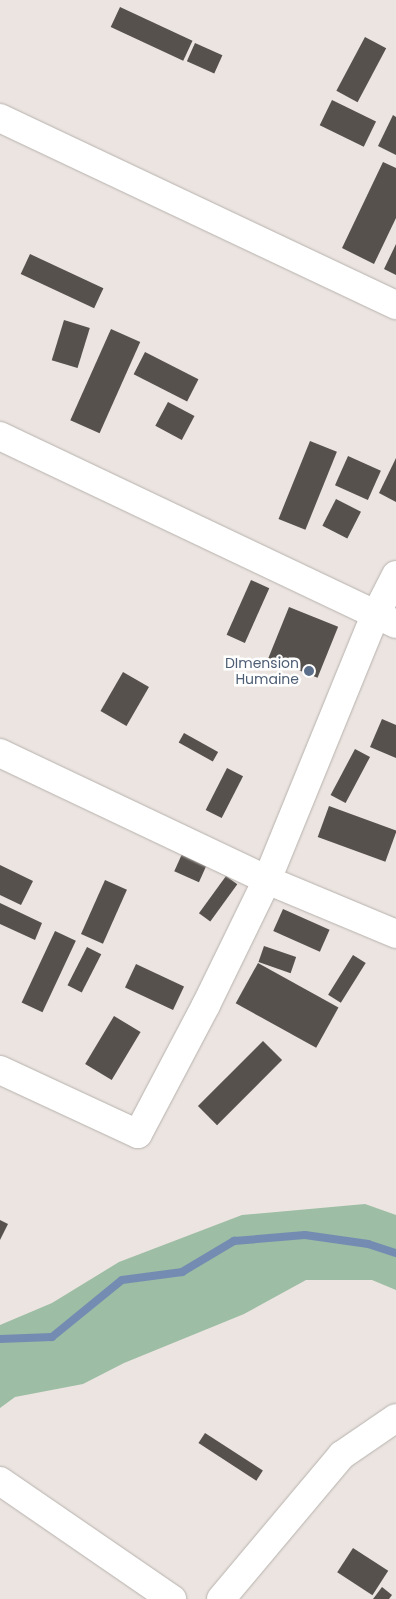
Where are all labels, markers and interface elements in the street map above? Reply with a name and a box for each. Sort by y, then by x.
place label: DImension Humaine [225,655,299,688]
marker: DImension Humaine [303,665,315,677]

